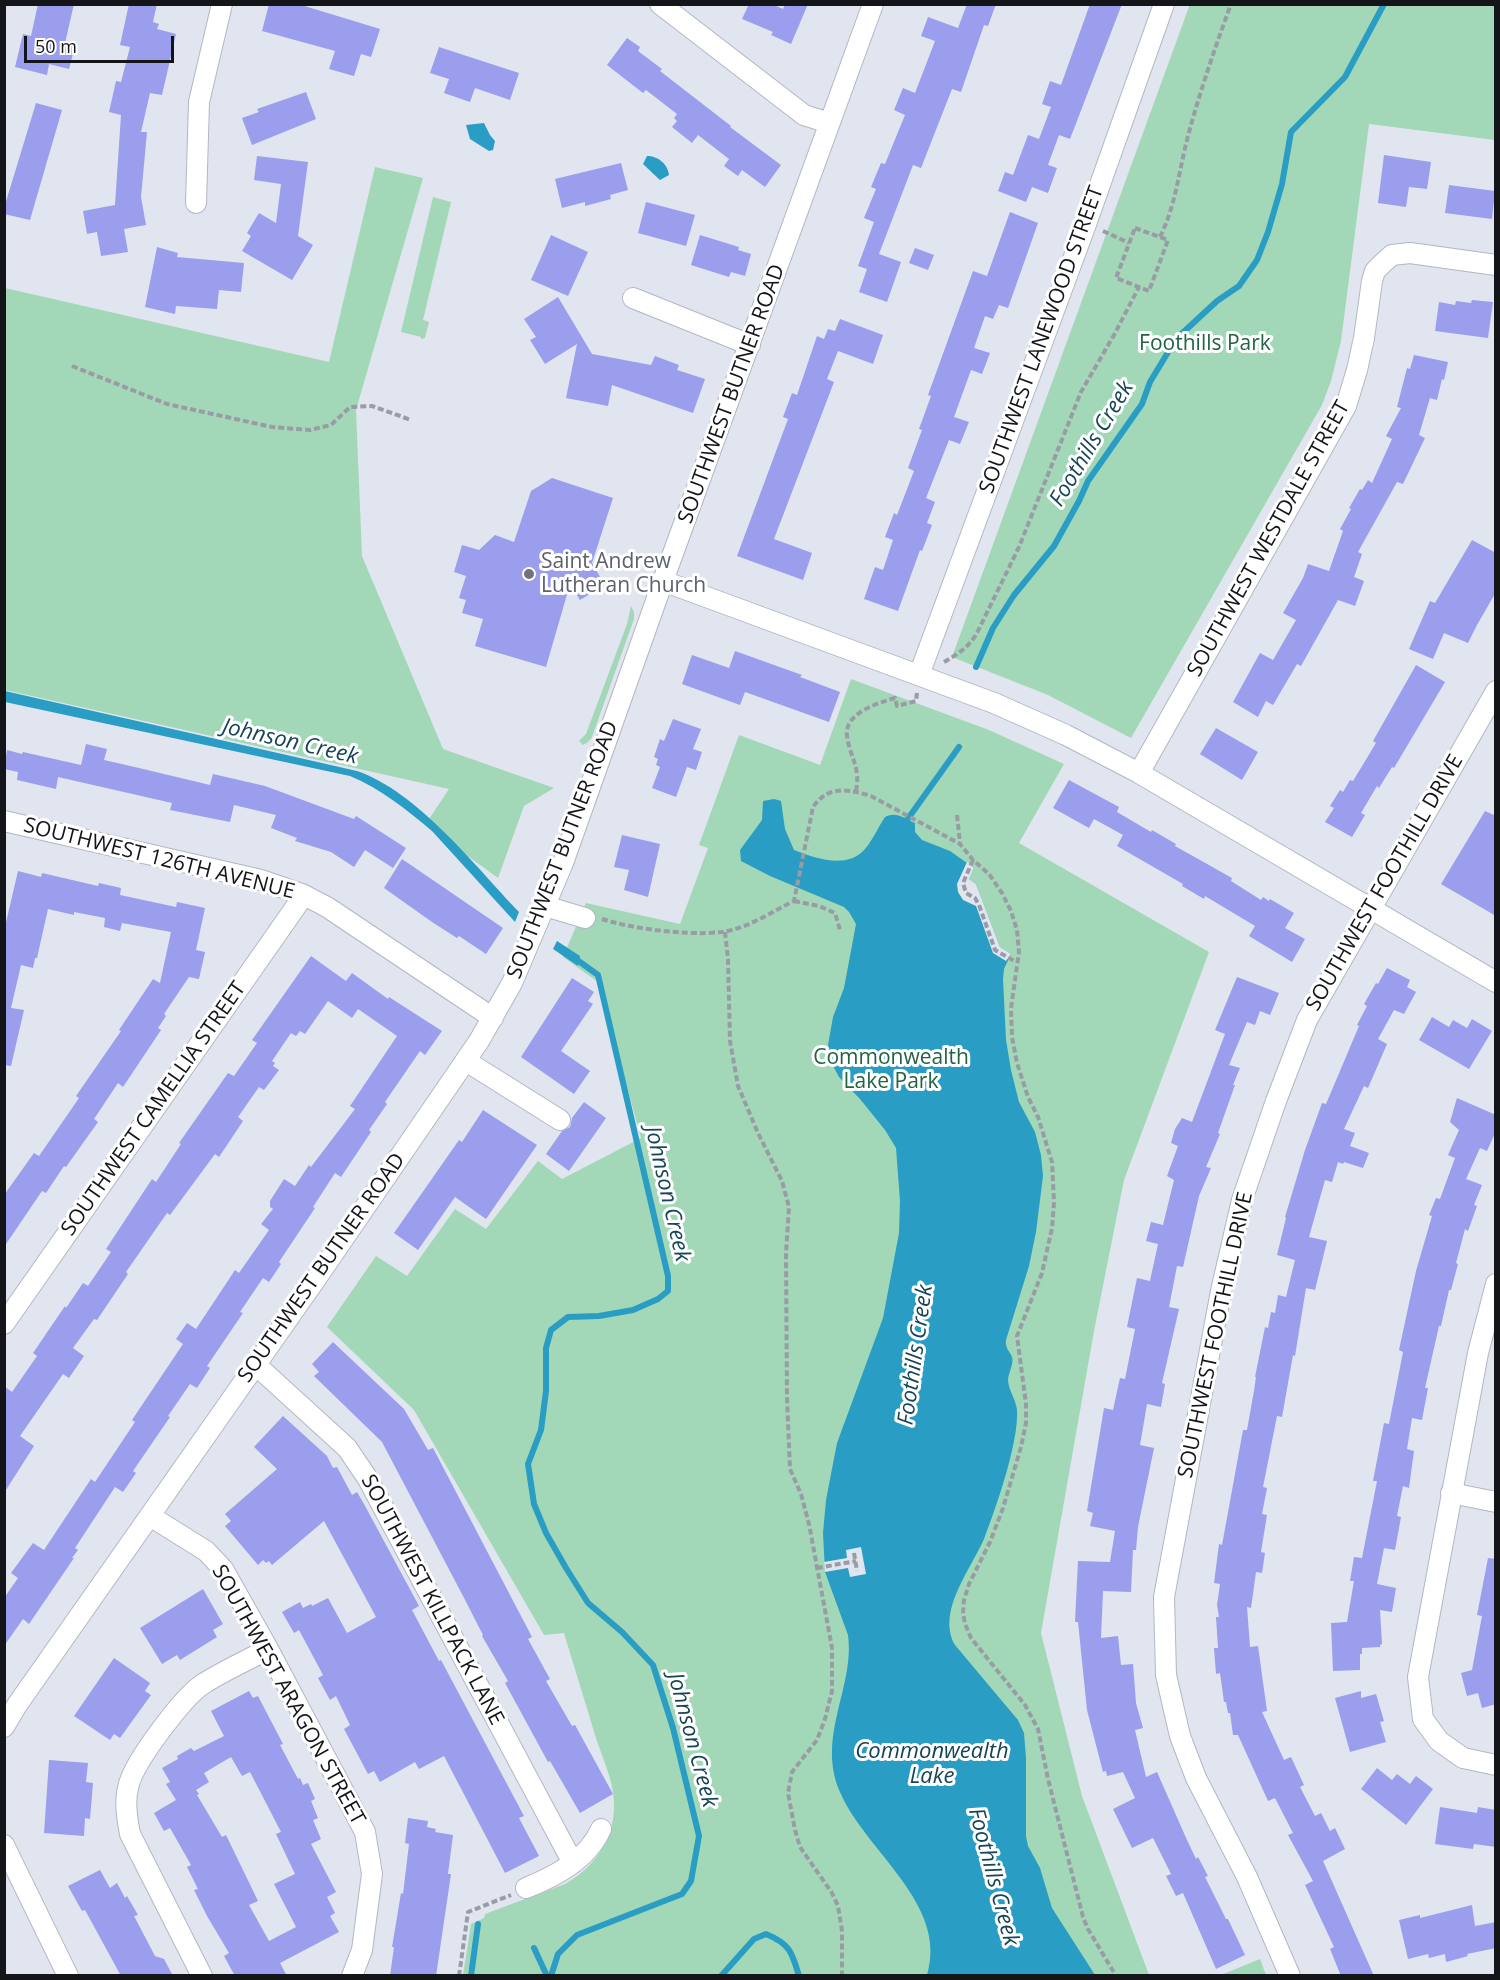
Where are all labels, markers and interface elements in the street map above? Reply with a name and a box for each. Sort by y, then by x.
scale bar [27,24,177,62]
text: 50 m [35,34,77,58]
street label: SOUTHWEST LANEWOOD STREET [975,183,1109,497]
street label: SOUTHWEST BUTNER ROAD [673,261,791,527]
park label: Foothills Park [1139,331,1271,357]
water label: Foothills Creek [1044,377,1140,511]
street label: SOUTHWEST WESTDALE STREET [1182,397,1356,681]
place label: Saint Andrew Lutheran Church [541,549,706,599]
marker: Saint Andrew Lutheran Church [522,567,536,581]
water label: Johnson Creek [220,714,360,770]
street label: SOUTHWEST BUTNER ROAD [502,718,624,982]
street label: SOUTHWEST FOOTHILL DRIVE [1301,750,1469,1016]
street label: SOUTHWEST 126TH AVENUE [21,813,297,905]
street label: SOUTHWEST CAMELLIA STREET [56,977,252,1241]
park label: Commonwealth Lake Park [813,1045,969,1095]
water label: Johnson Creek [639,1124,695,1264]
street label: SOUTHWEST BUTNER ROAD [233,1149,411,1387]
street label: SOUTHWEST FOOTHILL DRIVE [1173,1190,1259,1480]
water label: Foothills Creek [893,1283,939,1427]
street label: SOUTHWEST KILLPACK LANE [355,1471,509,1729]
street label: SOUTHWEST ARAGON STREET [206,1561,370,1829]
water label: Johnson Creek [661,1670,723,1810]
water label: Commonwealth Lake [855,1739,1009,1790]
water label: Foothills Creek [962,1805,1024,1949]

